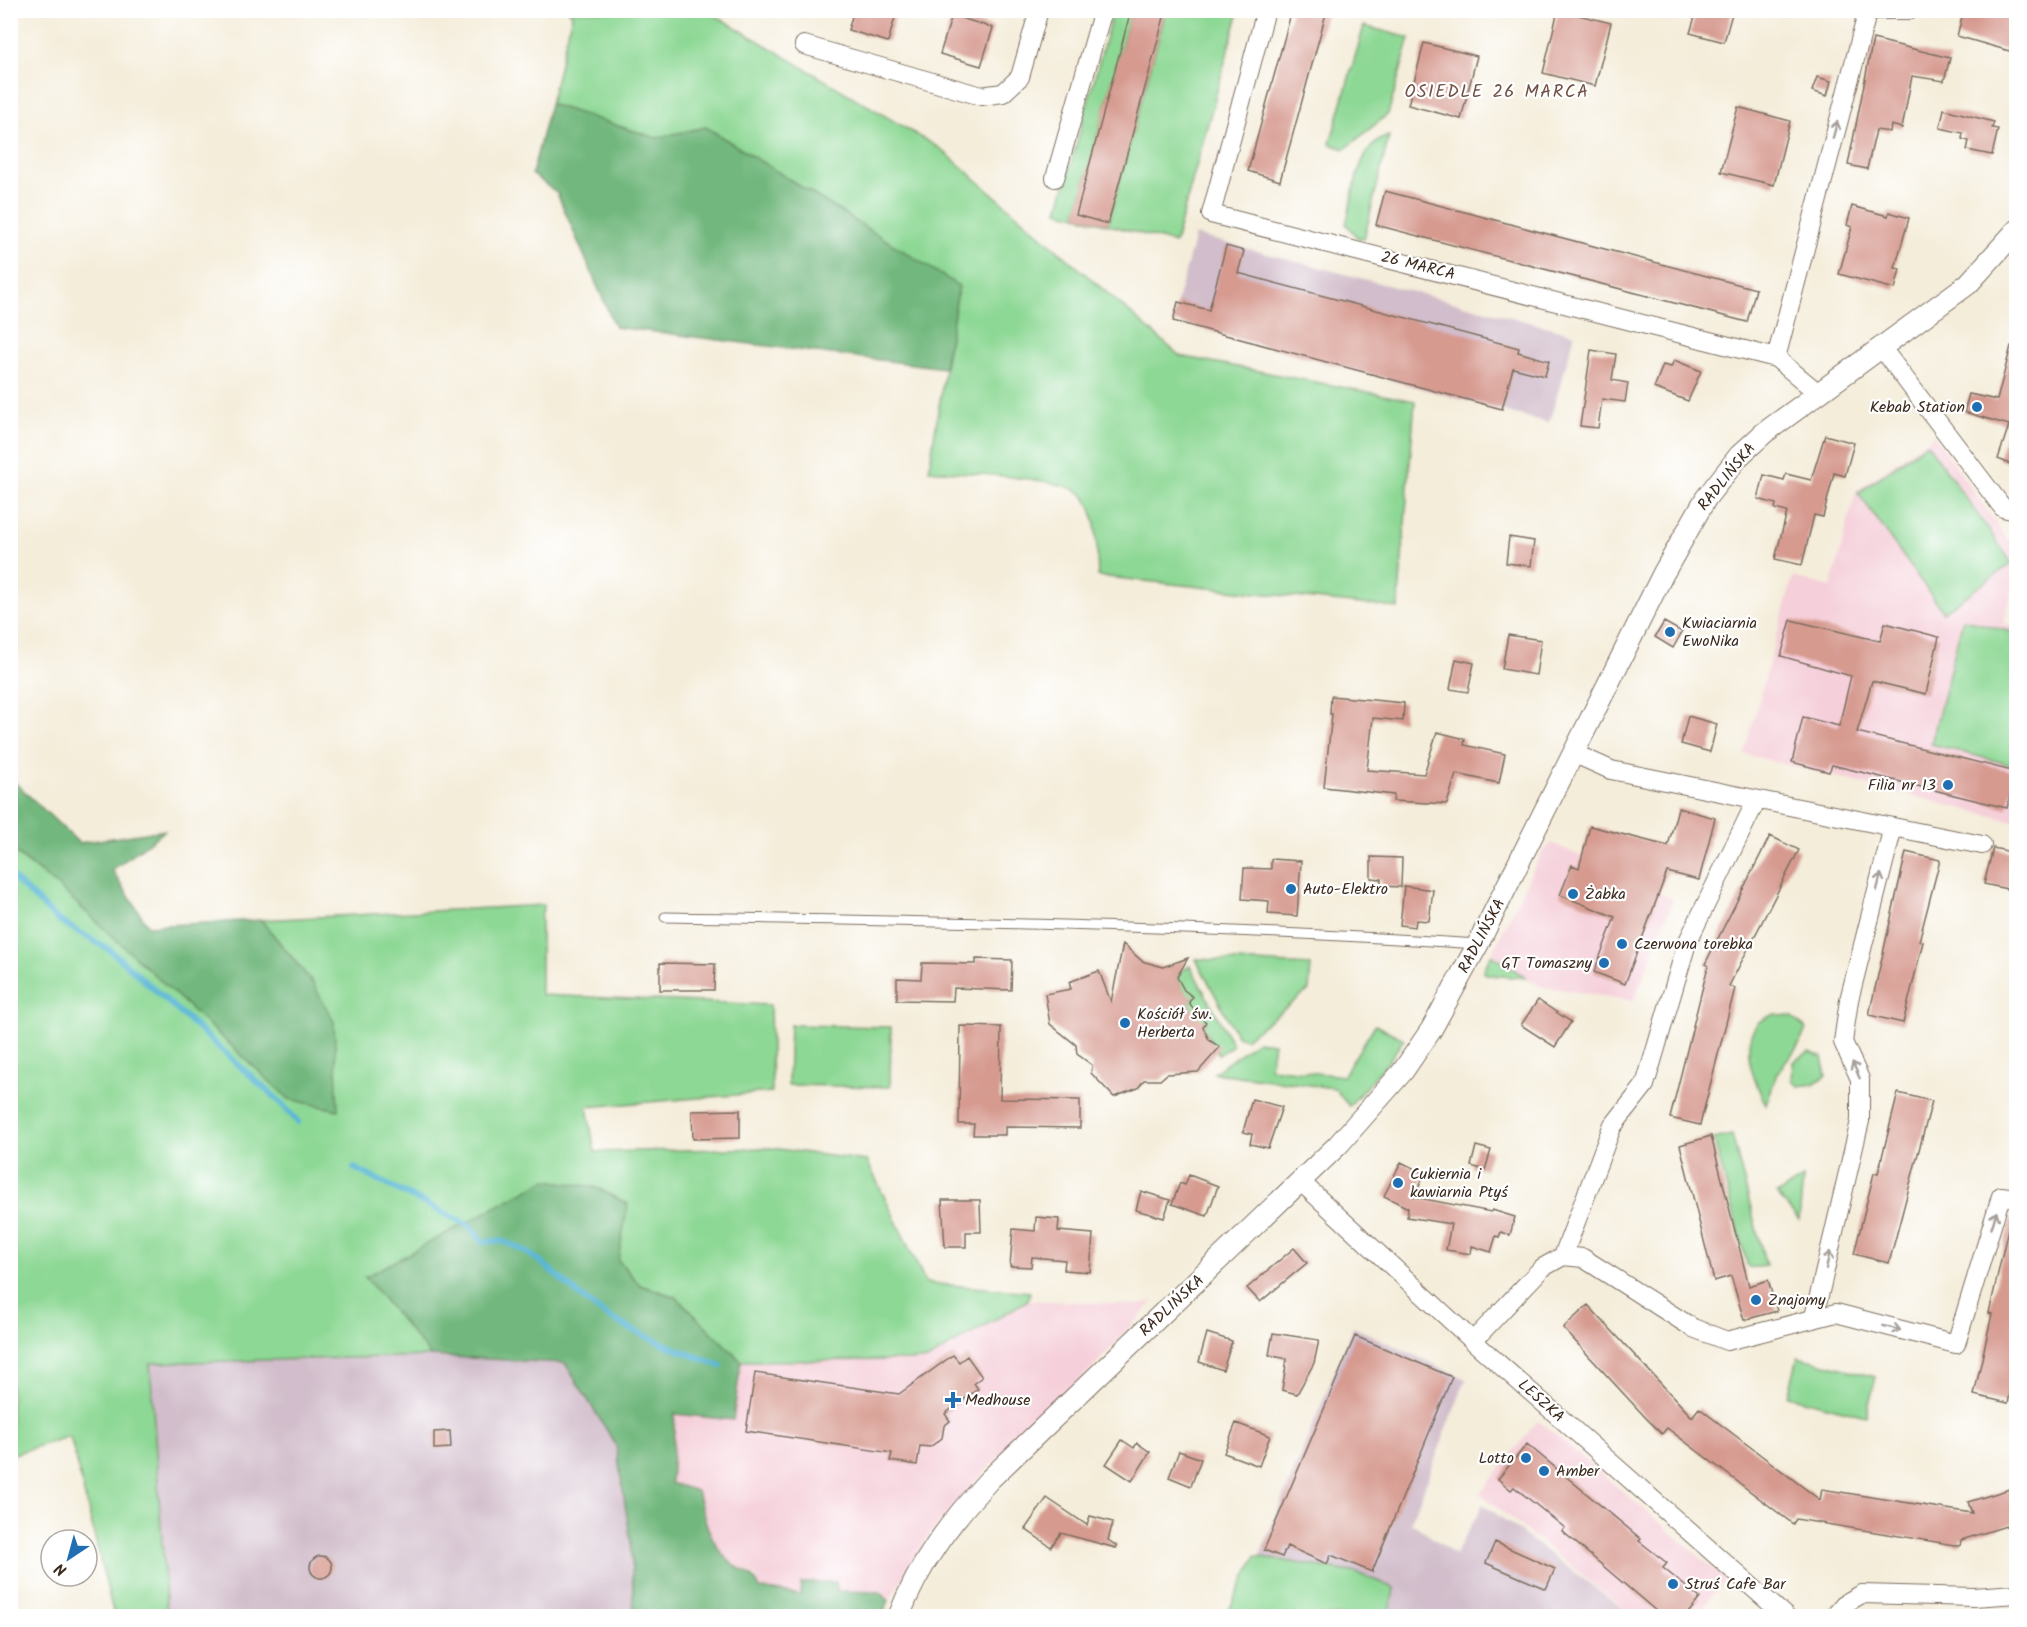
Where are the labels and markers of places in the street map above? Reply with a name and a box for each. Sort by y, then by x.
place label: Kebab Station [1870,395,1965,420]
marker: Kebab Station [1970,400,1984,414]
place label: Kwiaciarnia EwoNika [1682,611,1757,654]
marker: Kwiaciarnia EwoNika [1663,625,1677,639]
place label: Filia nr 13 [1868,773,1936,798]
marker: Filia nr 13 [1941,778,1955,792]
place label: Auto-Elektro [1303,877,1388,902]
marker: Auto-Elektro [1284,882,1298,896]
place label: Żabka [1585,882,1626,907]
marker: Żabka [1566,887,1580,901]
place label: Czerwona torebka [1634,932,1753,957]
marker: Czerwona torebka [1615,937,1629,951]
place label: GT Tomaszny [1501,951,1592,976]
marker: GT Tomaszny [1597,956,1611,970]
place label: Kościół św. Herberta [1137,1002,1212,1045]
marker: Kościół św. Herberta [1118,1016,1132,1030]
place label: Cukiernia i kawiarnia Ptyś [1410,1162,1509,1205]
marker: Cukiernia i kawiarnia Ptyś [1391,1176,1405,1190]
place label: Znajomy [1768,1288,1826,1313]
marker: Znajomy [1749,1293,1763,1307]
place label: Medhouse [965,1388,1030,1413]
marker: Medhouse [946,1393,960,1407]
place label: Lotto [1478,1446,1514,1471]
marker: Lotto [1519,1451,1533,1465]
place label: Amber [1556,1459,1601,1484]
marker: Amber [1537,1464,1551,1478]
place label: Struś Cafe Bar [1685,1572,1787,1597]
marker: Struś Cafe Bar [1666,1577,1680,1591]

